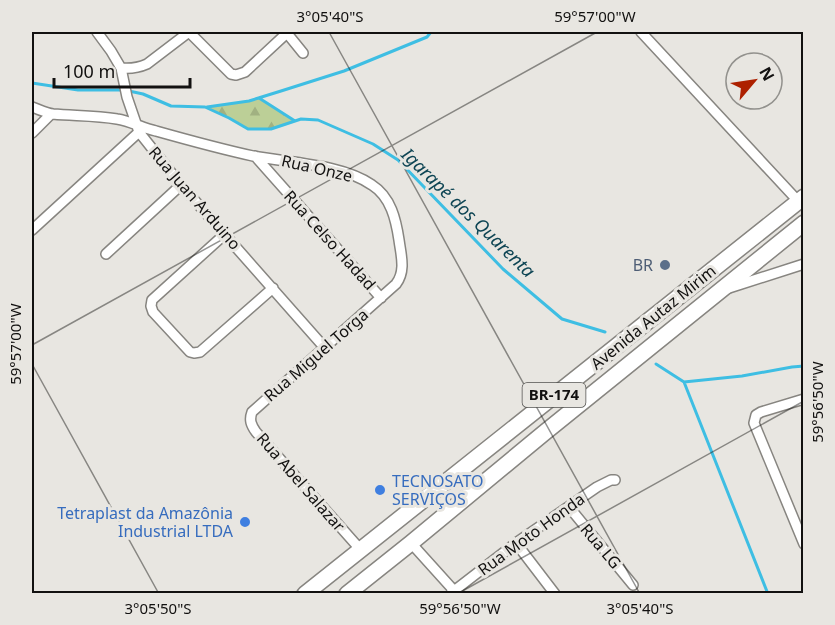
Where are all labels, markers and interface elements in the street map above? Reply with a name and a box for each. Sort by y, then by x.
text: 3°05'40"S [296,6,364,26]
text: 59°57'00"W [554,6,636,26]
scale bar [54,51,190,89]
north arrow [724,51,784,111]
text: 100 m [63,59,115,83]
text: N [754,63,780,85]
street label: Rua Juan Arduino [144,142,246,254]
water label: Igarapé dos Quarenta [396,142,541,282]
street label: Rua Onze [279,149,355,187]
street label: Rua Celso Hadad [279,185,381,295]
place label: BR [633,254,653,276]
marker: BR [658,258,672,272]
street label: Avenida Autaz Mirim [586,260,720,374]
text: 59°57'00"W [5,303,25,385]
street label: Rua Miguel Torga [259,304,373,406]
text: 59°56'50"W [807,361,827,443]
road number: BR-174 [522,383,586,407]
street label: Rua Abel Salazar [252,428,350,536]
place label: TECNOSATO SERVIÇOS [392,470,484,510]
marker: TECNOSATO SERVIÇOS [373,483,387,497]
street label: Rua Moto Honda [473,488,589,580]
place label: Tetraplast da Amazônia Industrial LTDA [57,502,234,542]
marker: Tetraplast da Amazônia Industrial LTDA [238,515,252,529]
street label: Rua LG [576,519,626,573]
text: 3°05'50"S [124,598,192,618]
text: 59°56'50"W [419,598,501,618]
text: 3°05'40"S [606,598,674,618]

